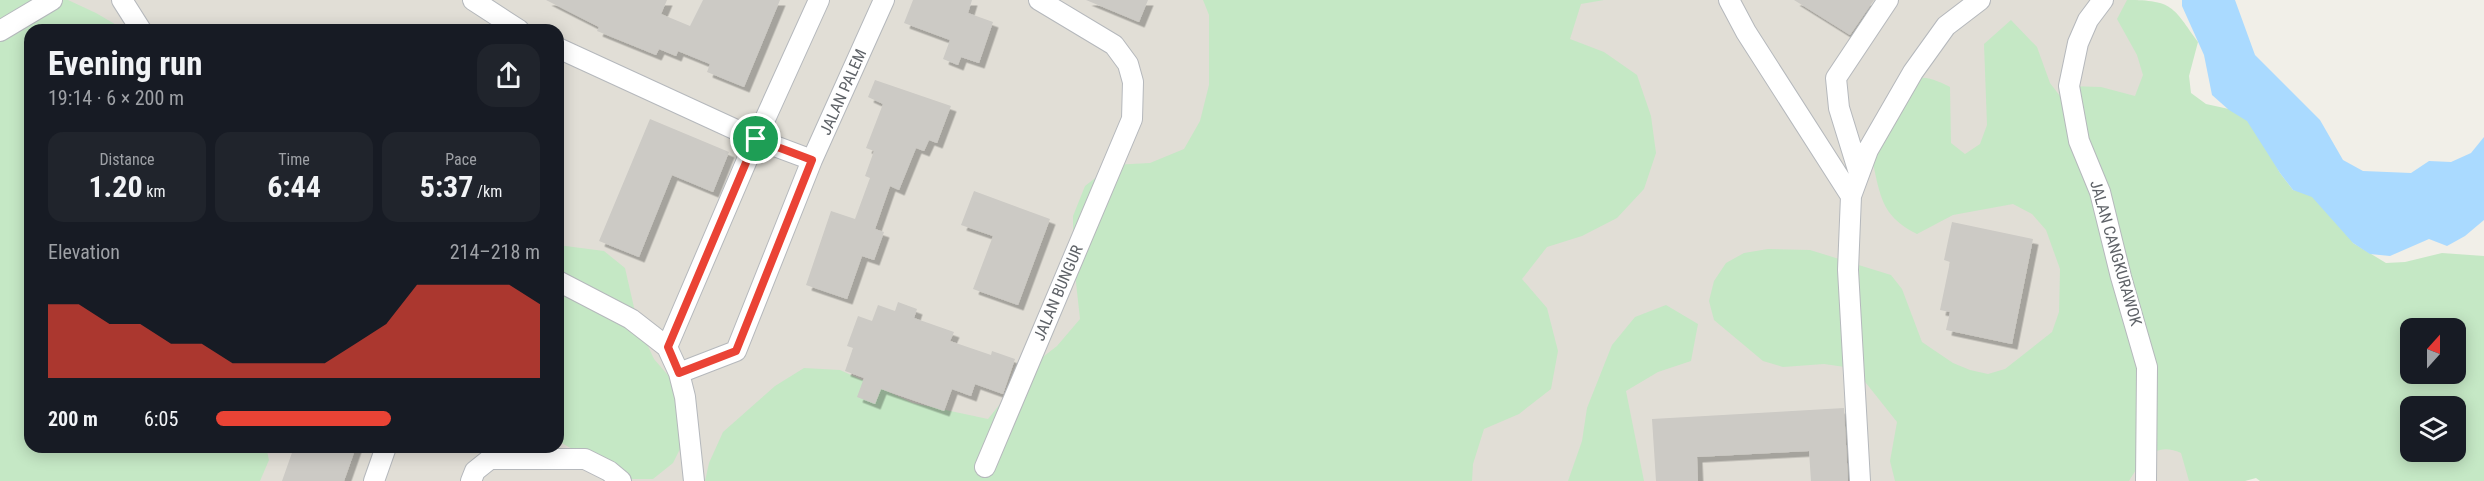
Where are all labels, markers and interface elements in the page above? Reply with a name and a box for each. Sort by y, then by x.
text: Evening run [48,44,203,83]
button: share [477,44,540,107]
street label: JALAN PALEM [816,46,870,138]
text: 19:14 · 6 × 200 m [48,86,184,110]
pin [730,113,781,164]
icon: arrive [739,122,772,155]
text: Distance [99,150,155,169]
text: Time [278,150,310,169]
text: Pace [445,150,477,169]
text: 1.20 [88,169,143,204]
text: 6:44 [267,169,321,204]
text: 5:37 [420,169,473,204]
street label: JALAN CANGKURAWOK [2086,178,2146,328]
text: km [143,182,166,201]
text: /km [473,182,502,201]
text: Elevation [48,240,120,264]
text: 214–218 m [450,240,540,264]
street label: JALAN BUNGUR [1029,242,1087,344]
north arrow [2400,318,2466,384]
map controls [2400,318,2466,462]
button: layers [2400,396,2466,462]
text: 200 m [48,407,98,431]
text: 6:05 [144,407,178,431]

